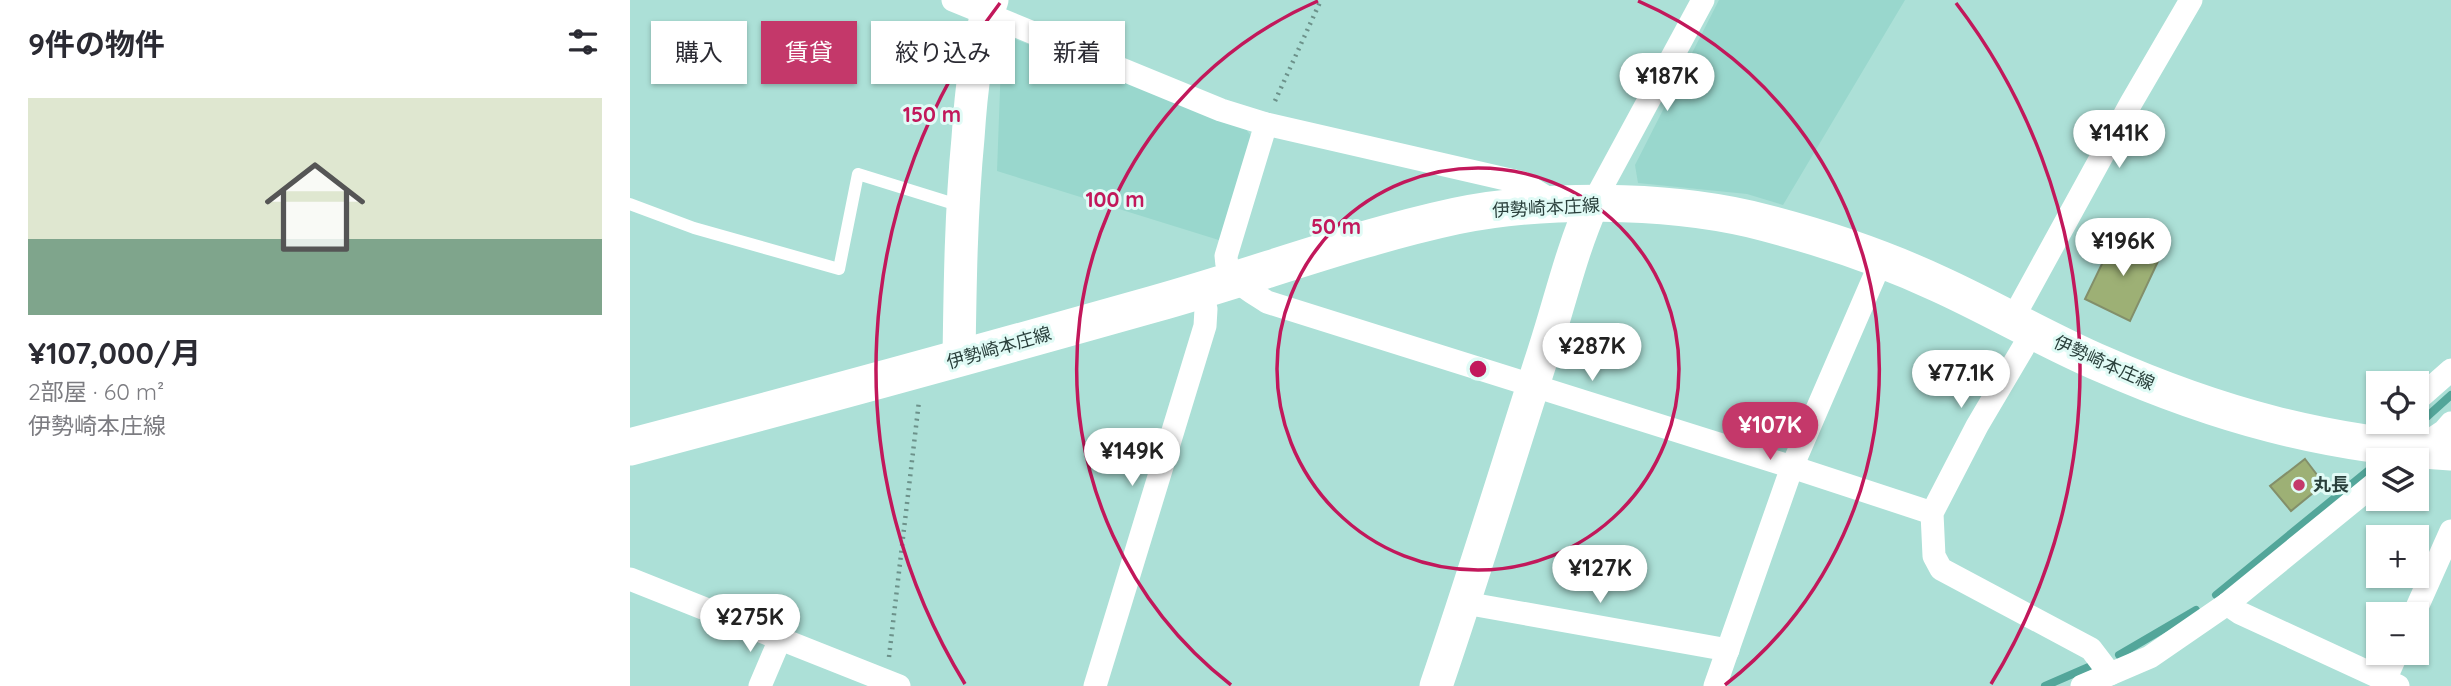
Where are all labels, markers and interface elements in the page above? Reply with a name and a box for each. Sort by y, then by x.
chip: 購入 [651,21,747,84]
chip: 賃貸 [761,21,857,84]
chip: 絞り込み [871,21,1015,84]
chip: 新着 [1029,21,1125,84]
icon: filters [564,23,602,61]
text: 9件の物件 [28,25,165,63]
pin: ¥187K [1618,54,1716,113]
text: ¥187K [1636,61,1698,90]
text: 150 m [903,101,961,127]
pin: ¥141K [2070,110,2168,170]
text: ¥141K [2089,118,2149,147]
icon: home [252,144,378,270]
text: 100 m [1085,186,1145,212]
street label: 伊勢崎本庄線 [1491,193,1601,222]
text: 50 m [1311,213,1361,239]
pin: ¥196K [2074,218,2172,278]
text: ¥196K [2091,226,2155,255]
street label: 伊勢崎本庄線 [944,322,1054,373]
pin: ¥287K [1543,324,1641,383]
street label: 伊勢崎本庄線 [2050,330,2158,395]
text: ¥287K [1558,331,1626,360]
text: ¥107,000/月 [28,334,201,372]
pin: ¥77.1K [1904,350,2018,410]
centre of rings [1466,357,1490,381]
text: ¥77.1K [1928,358,1994,387]
map controls [2366,371,2429,665]
button: locate [2366,371,2429,434]
text: 2部屋 · 60 m² [28,377,164,406]
pin: ¥107K [1721,402,1819,462]
text: ¥107K [1738,410,1802,439]
text: 伊勢崎本庄線 [28,411,166,440]
pin: ¥149K [1083,428,1181,488]
text: ¥149K [1100,436,1164,465]
button: layers [2366,448,2429,511]
place label: 丸長 [2313,473,2349,496]
marker: 丸長 [2291,477,2307,493]
button: + [2366,525,2429,588]
pin: ¥127K [1551,546,1649,605]
text: ¥127K [1568,553,1632,582]
pin: ¥275K [701,594,799,654]
text: ¥275K [716,602,784,631]
button: − [2366,602,2429,665]

